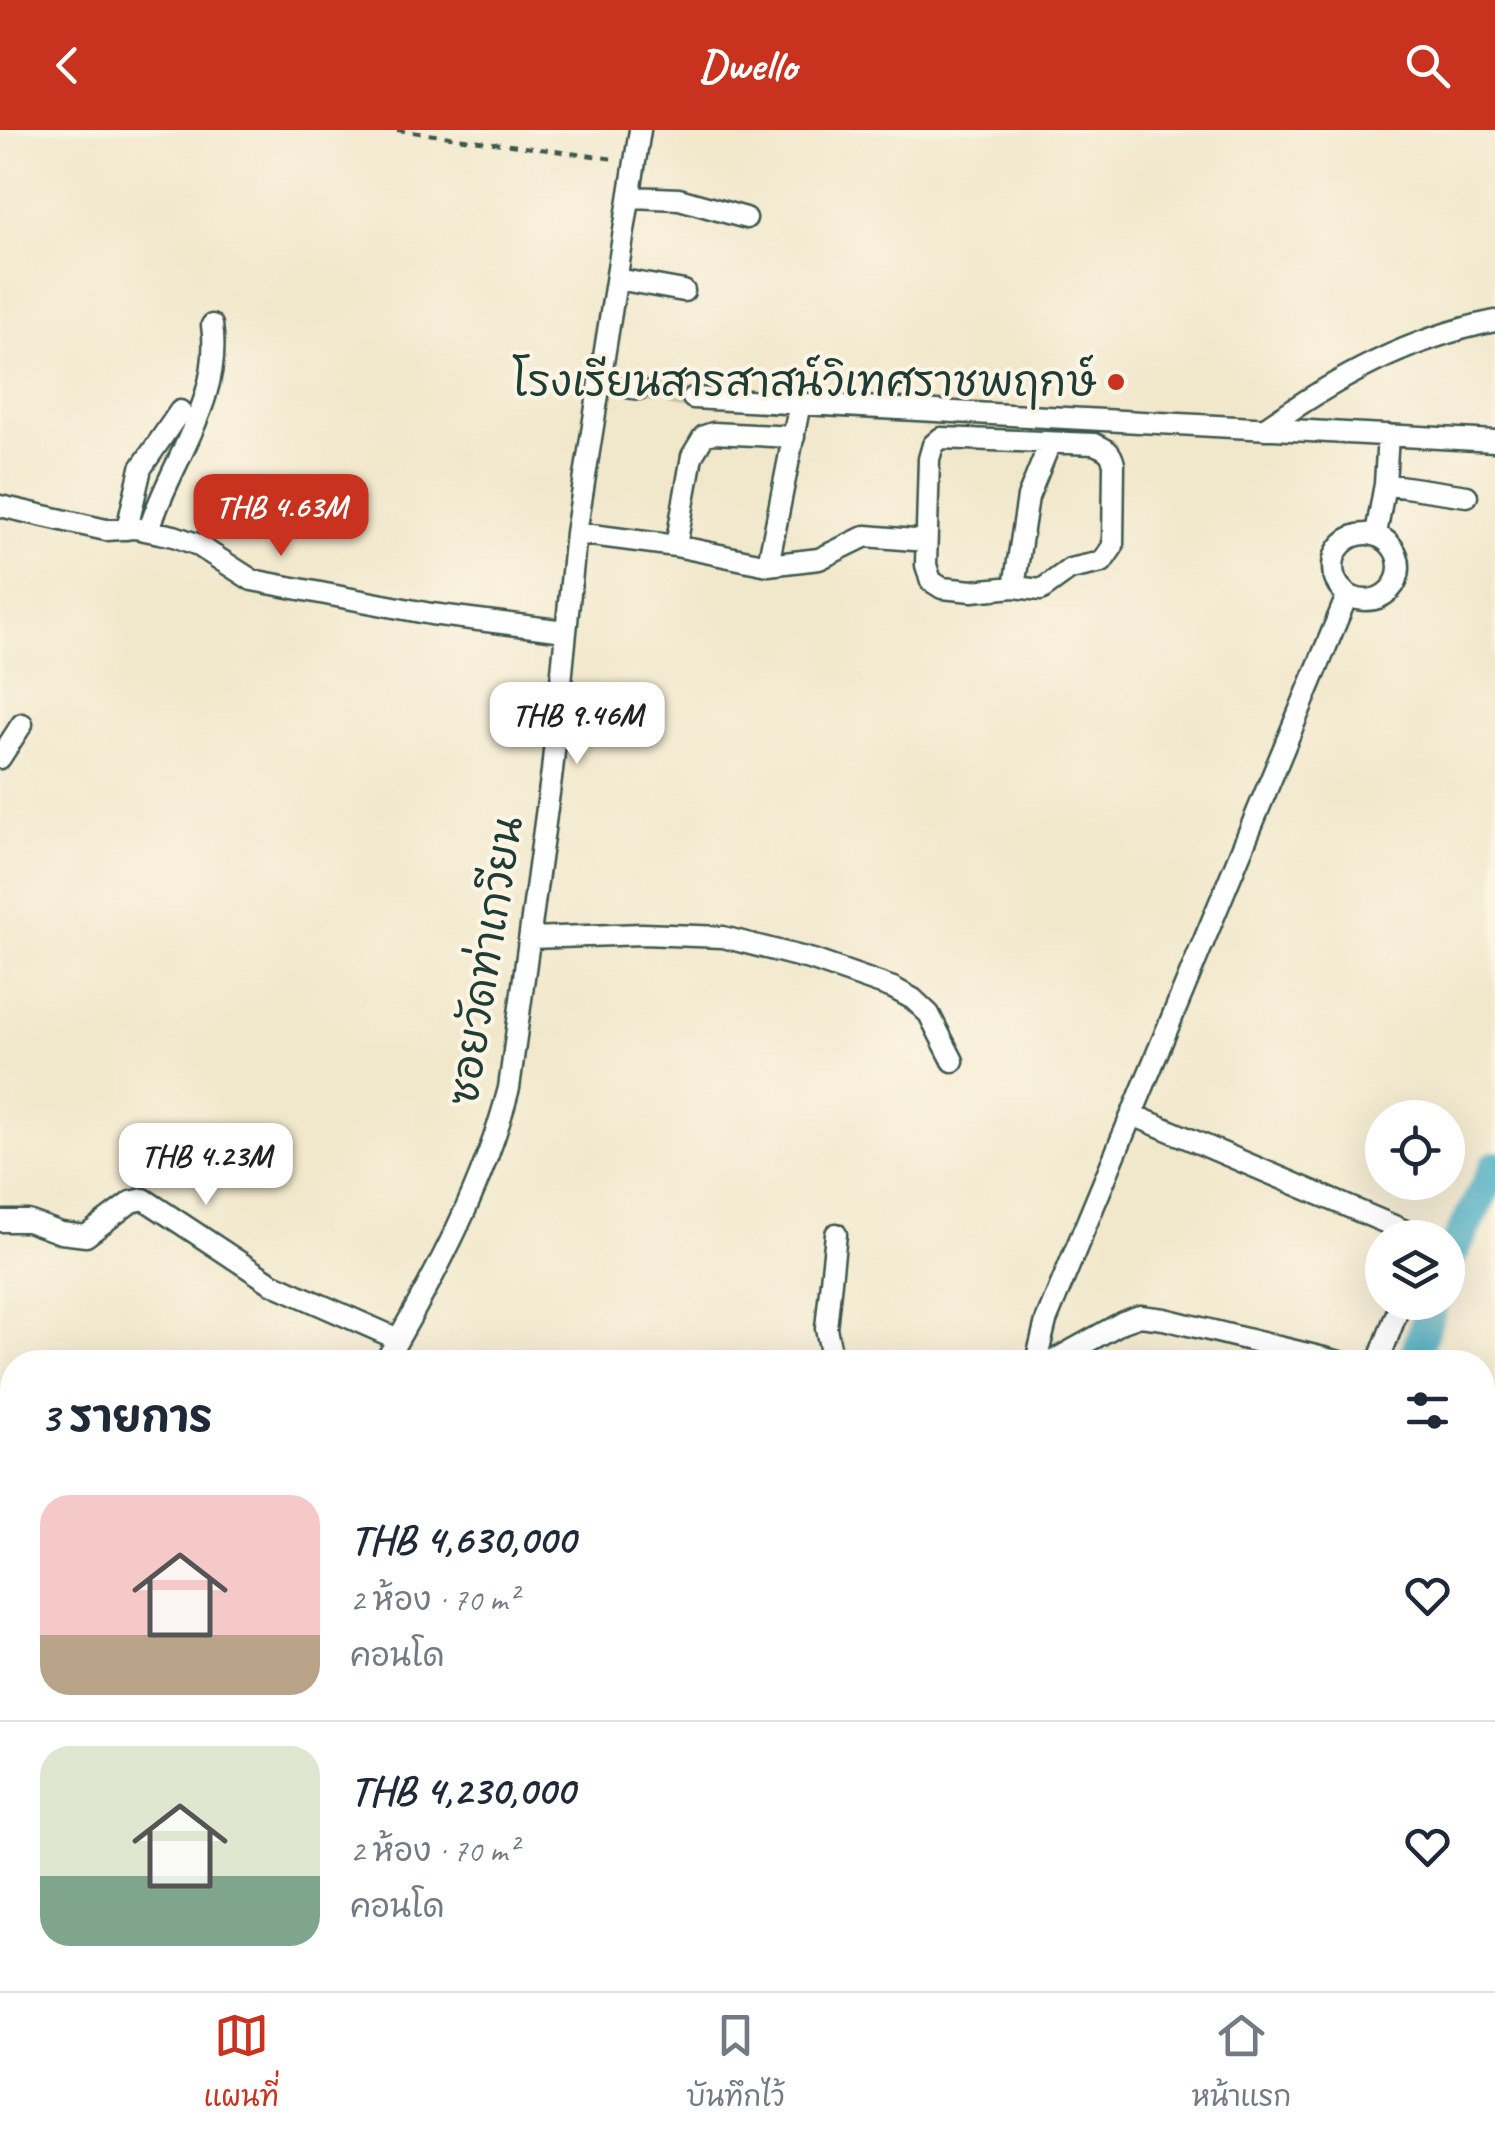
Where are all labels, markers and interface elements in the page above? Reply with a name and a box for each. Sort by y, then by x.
text: Dwello [699,37,796,94]
icon: back [40,38,95,93]
icon: search [1400,38,1455,93]
place label: โรงเรียนสารสาสน์วิเทศราชพฤกษ์ [512,354,1097,410]
marker: โรงเรียนสารสาสน์วิเทศราชพฤกษ์ [1105,371,1127,393]
pin: THB 4.63M [167,474,395,559]
text: THB 4.63M [216,486,346,527]
pin: THB 9.46M [463,682,691,767]
text: THB 9.46M [512,694,642,735]
street label: ซอยวัดท่าเกวียน [436,813,535,1109]
map controls [1365,1100,1465,1320]
button: locate [1365,1100,1465,1200]
pin: THB 4.23M [92,1123,320,1208]
text: THB 4.23M [141,1135,271,1176]
button: layers [1365,1220,1465,1320]
icon: filters [1400,1383,1455,1438]
text: 3 รายการ [40,1391,213,1444]
text: THB 4,630,000 [350,1513,575,1566]
icon: home [120,1535,240,1655]
icon: heart [1400,1568,1455,1623]
text: 2 ห้อง · 70 m² [350,1579,518,1620]
text: คอนโด [350,1635,444,1676]
text: THB 4,230,000 [350,1764,574,1817]
icon: home [120,1786,240,1906]
icon: heart [1400,1819,1455,1874]
text: 2 ห้อง · 70 m² [350,1830,518,1871]
text: คอนโด [350,1886,444,1927]
tab: แผนที่ [204,2008,279,2117]
tab: บันทึกไว้ [686,2008,785,2117]
tab: หน้าแรก [1192,2008,1291,2117]

